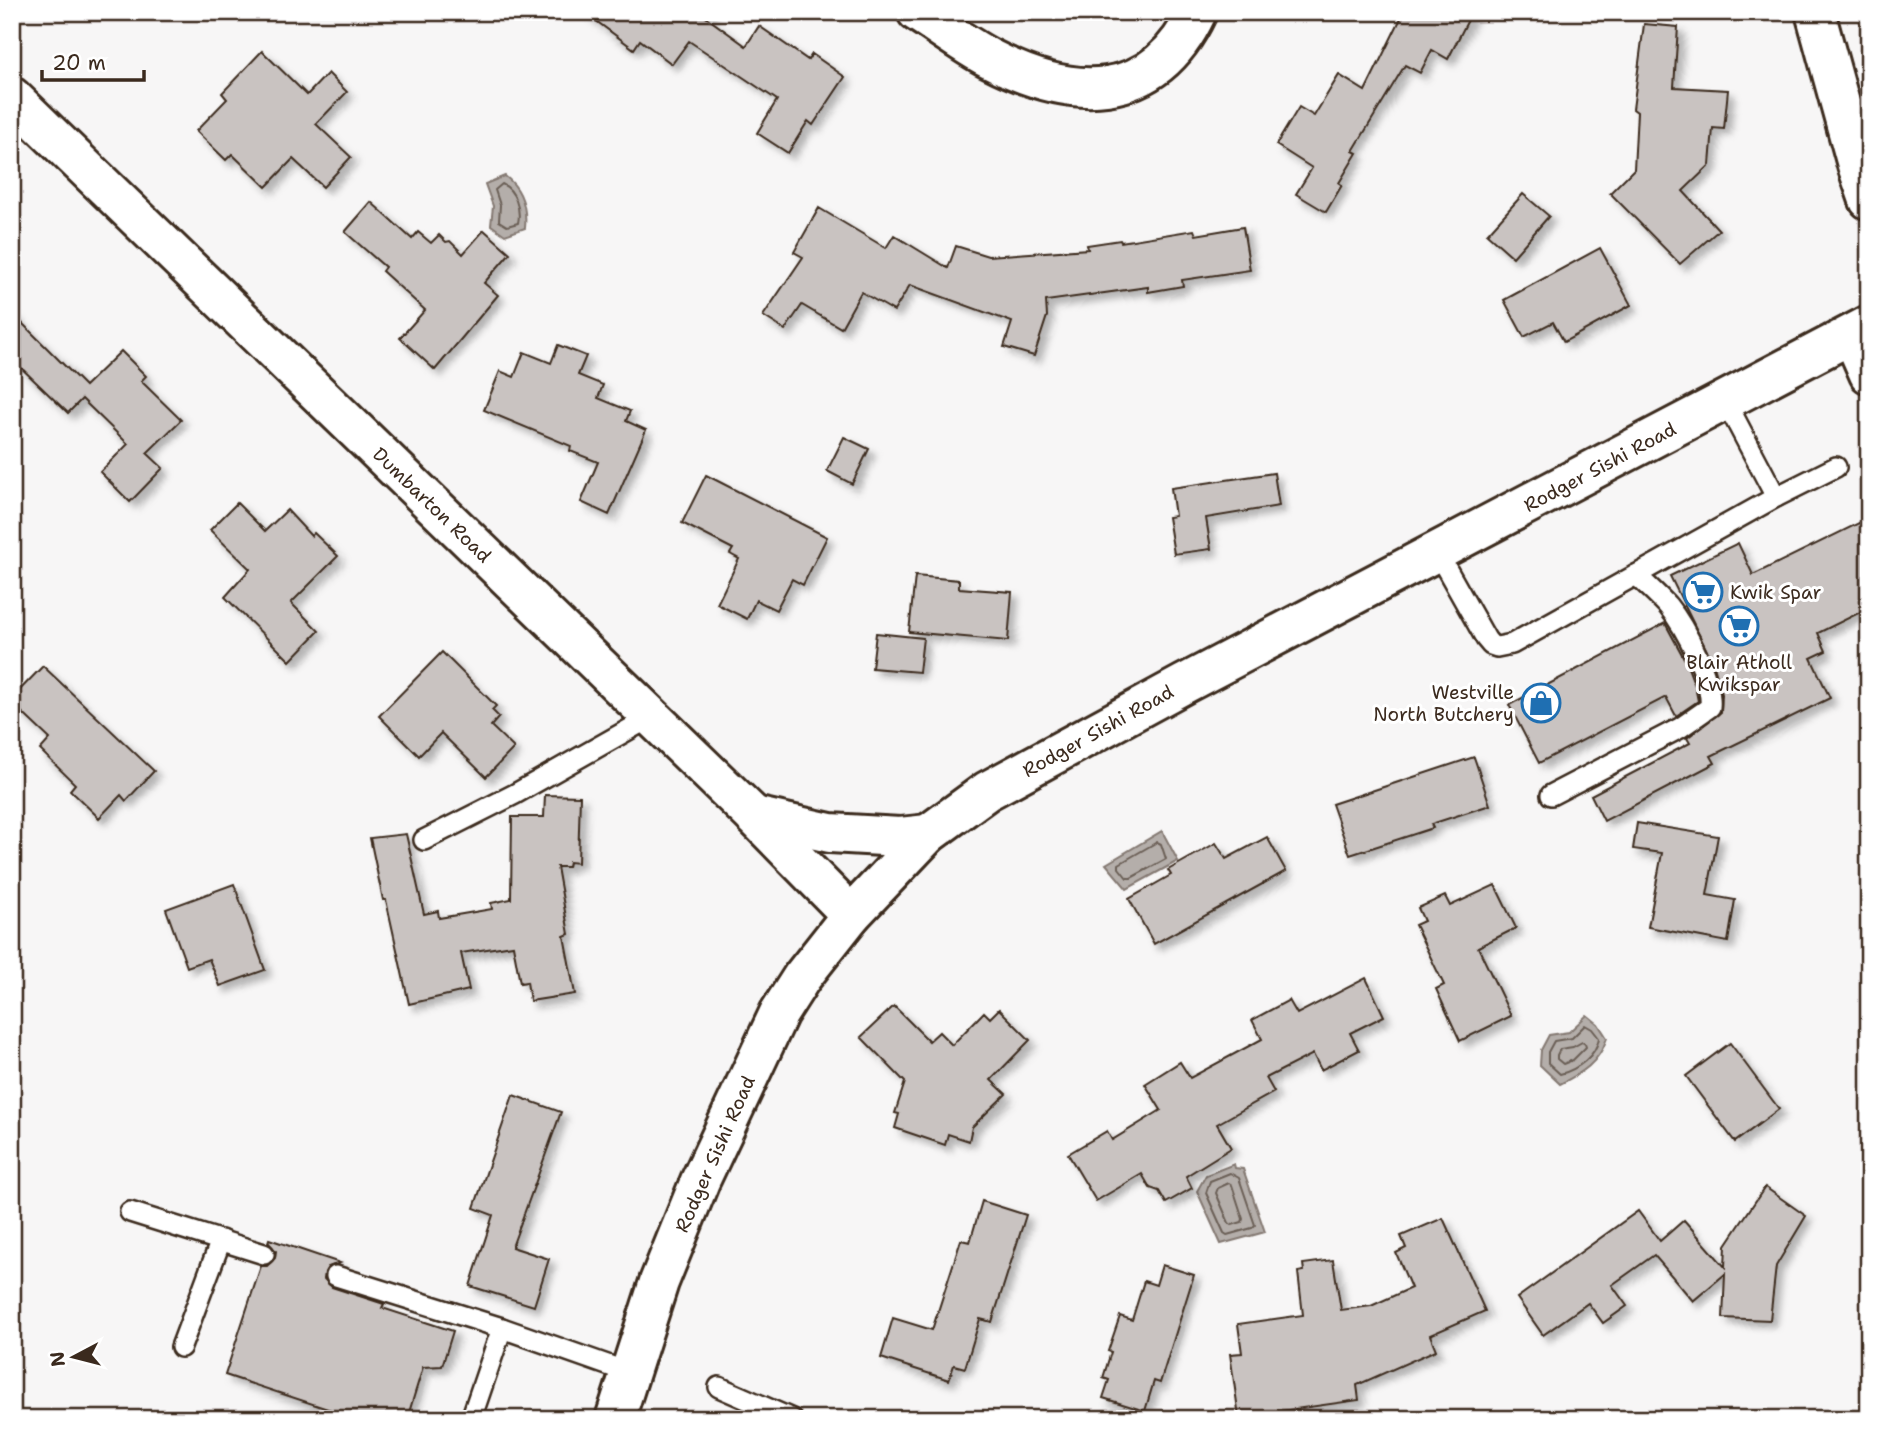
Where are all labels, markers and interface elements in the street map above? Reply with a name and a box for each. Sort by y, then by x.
scale bar [42,38,144,82]
text: 20 m [52,49,106,77]
street label: Rodger Sishi Road [1519,416,1681,518]
street label: Dumbarton Road [367,442,497,568]
supermarket icon: Kwik Spar [1682,571,1724,613]
place label: Kwik Spar [1730,580,1822,605]
supermarket icon: Blair Atholl Kwikspar [1718,605,1760,647]
place label: Blair Atholl Kwikspar [1686,650,1792,697]
street label: Rodger Sishi Road [1018,679,1178,783]
place label: Westville North Butchery [1373,680,1514,727]
shop icon: Westville North Butchery [1520,682,1562,724]
street label: Rodger Sishi Road [669,1072,761,1236]
north arrow [38,1322,108,1392]
text: N [44,1350,71,1368]

